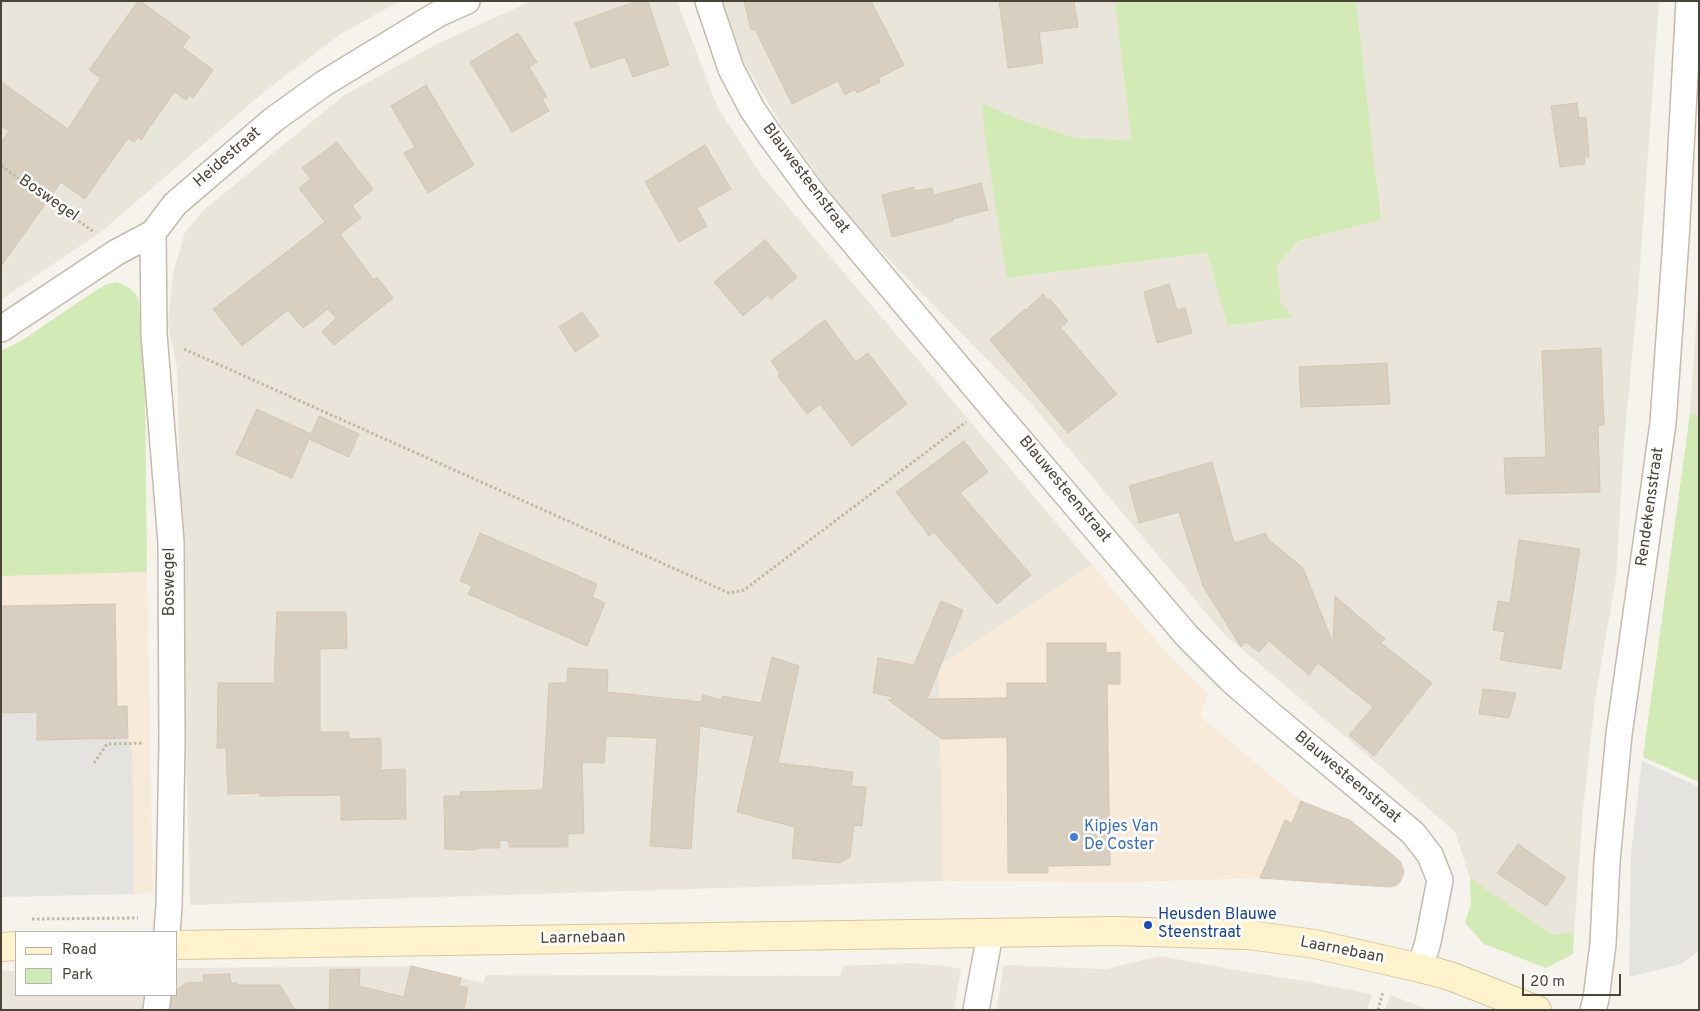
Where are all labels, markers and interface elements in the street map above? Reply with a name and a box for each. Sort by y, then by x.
street label: Blauwesteenstraat [757,120,853,238]
street label: Heidestraat [190,124,266,192]
street label: Boswegel [14,171,82,227]
street label: Blauwesteenstraat [1014,433,1114,547]
street label: Rendekensstraat [1633,446,1669,568]
street label: Boswegel [161,548,181,616]
street label: Blauwesteenstraat [1290,728,1404,828]
place label: Kipjes Van De Coster [1084,818,1158,856]
marker: Kipjes Van De Coster [1068,831,1080,843]
place label: Heusden Blauwe Steenstraat [1158,906,1277,944]
marker: Heusden Blauwe Steenstraat [1142,919,1154,931]
street label: Laarnebaan [540,929,626,949]
legend [15,931,178,996]
street label: Laarnebaan [1298,933,1386,969]
text: Road [62,941,97,960]
scale bar [1525,964,1624,996]
text: Park [62,966,93,985]
text: 20 m [1530,973,1565,992]

